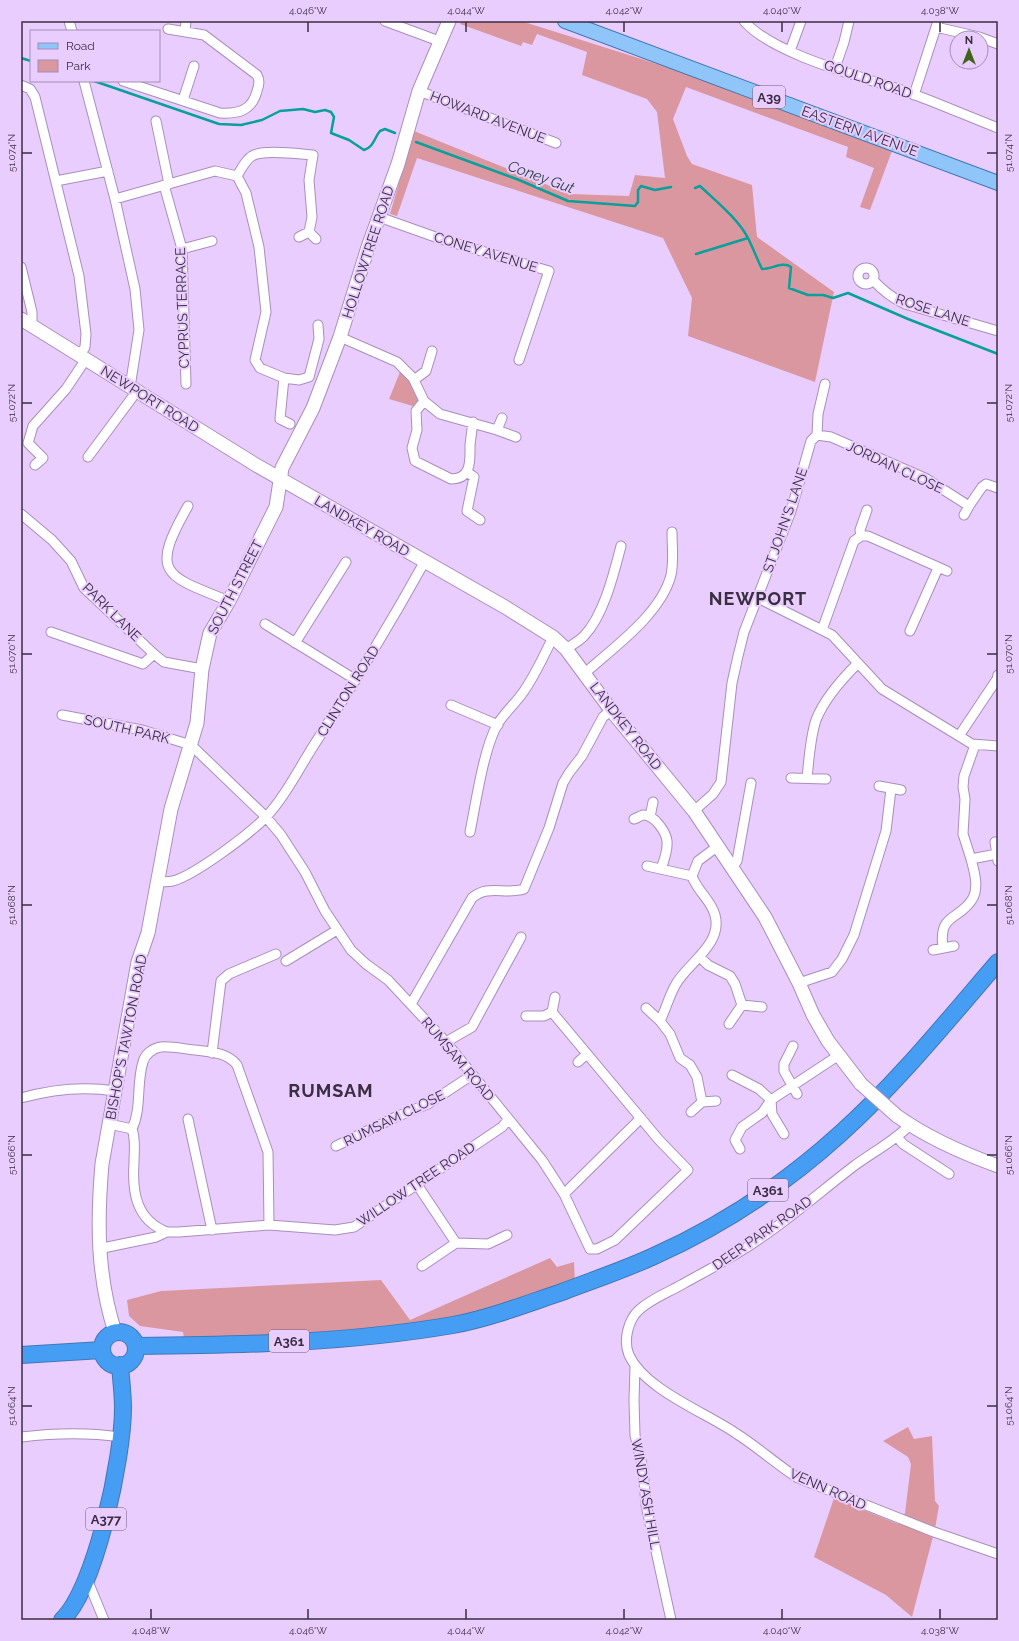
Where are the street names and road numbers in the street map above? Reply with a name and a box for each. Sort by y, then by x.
street label: GOULD ROAD [822,57,914,101]
road number: A39 [753,86,785,108]
street label: HOWARD AVENUE [428,88,548,146]
street label: EASTERN AVENUE [799,102,921,160]
street label: HOLLOWTREE ROAD [339,184,397,320]
street label: CONEY AVENUE [432,229,540,275]
street label: CYPRUS TERRACE [172,247,192,369]
street label: ROSE LANE [894,290,972,330]
street label: NEWPORT ROAD [98,362,202,436]
street label: JORDAN CLOSE [844,438,946,496]
street label: ST JOHN'S LANE [760,465,810,575]
street label: LANDKEY ROAD [312,492,412,560]
street label: SOUTH STREET [204,537,266,637]
street label: PARK LANE [79,579,145,645]
street label: CLINTON ROAD [314,643,382,739]
street label: LANDKEY ROAD [587,679,665,773]
street label: SOUTH PARK [82,711,172,747]
street label: BISHOP'S TAWTON ROAD [102,953,150,1121]
street label: RUMSAM ROAD [418,1014,498,1104]
street label: RUMSAM CLOSE [341,1087,447,1149]
street label: WILLOW TREE ROAD [354,1139,478,1229]
road number: A361 [748,1179,788,1201]
street label: DEER PARK ROAD [709,1193,815,1273]
road number: A361 [269,1330,309,1352]
street label: WINDY ASH HILL [628,1438,664,1550]
street label: VENN ROAD [787,1465,869,1513]
road number: A377 [86,1508,126,1530]

